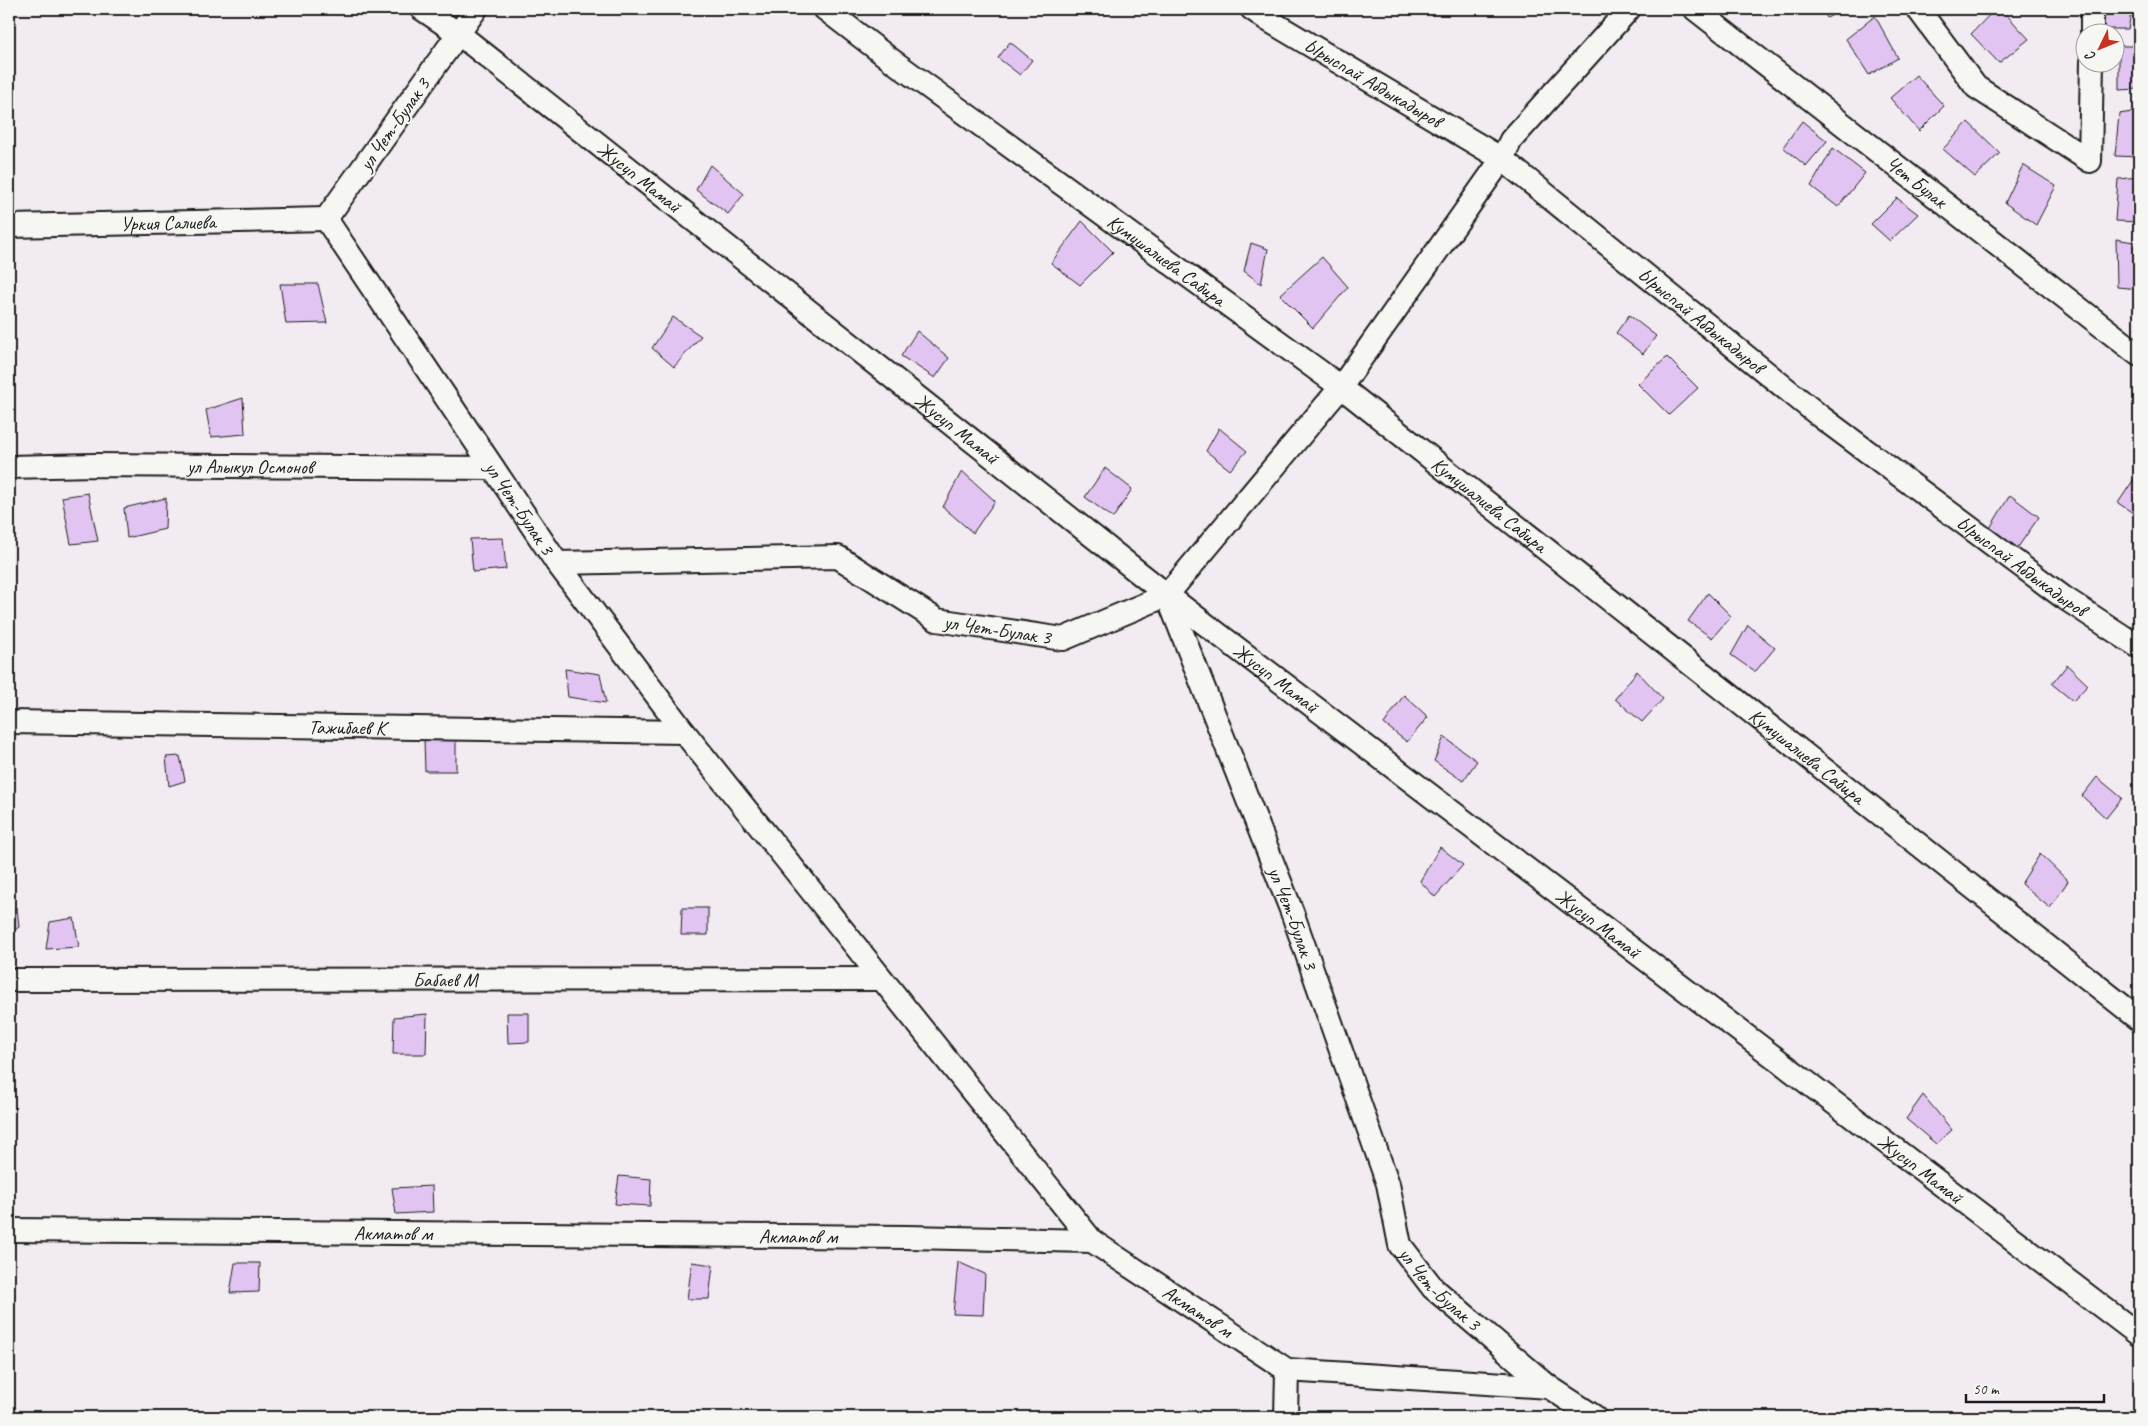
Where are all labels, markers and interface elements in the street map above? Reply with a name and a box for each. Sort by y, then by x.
north arrow [2076,22,2126,72]
street label: Ырыспай Абдыкадыров [1300,33,1449,135]
text: С [2081,47,2099,65]
street label: ул Чет-Булак 3 [353,72,437,176]
street label: Жусуп Мамай [592,136,688,220]
street label: Чет Булак [1881,150,1953,215]
street label: Уркия Салиева [120,209,218,237]
street label: Кумушалиева Сабира [1102,209,1232,313]
street label: Ырыспай Абдыкадыров [1633,262,1772,381]
street label: Жусуп Мамай [909,388,1005,471]
street label: Кумушалиева Сабира [1426,452,1553,559]
street label: ул Алыкул Осмонов [186,454,317,480]
street label: ул Чет-Булак 3 [479,456,561,561]
street label: Ырыспай Абдыкадыров [1952,511,2094,624]
street label: ул Чет-Булак 3 [941,609,1054,650]
street label: Жусуп Мамай [1228,638,1325,720]
street label: Кумушалиева Сабира [1744,703,1871,811]
street label: Тажибаев К [308,714,390,741]
street label: ул Чет-Булак 3 [1262,862,1324,975]
street label: Жусуп Мамай [1550,883,1647,965]
street label: Бабаев М [413,967,479,993]
street label: Жусуп Мамай [1873,1129,1969,1210]
street label: Акматов м [354,1221,434,1246]
street label: Акматов м [759,1224,839,1249]
street label: ул Чет-Булак 3 [1393,1241,1487,1337]
street label: Акматов м [1158,1279,1238,1344]
scale bar [1966,1371,2103,1403]
text: 50 m [1973,1380,2000,1399]

